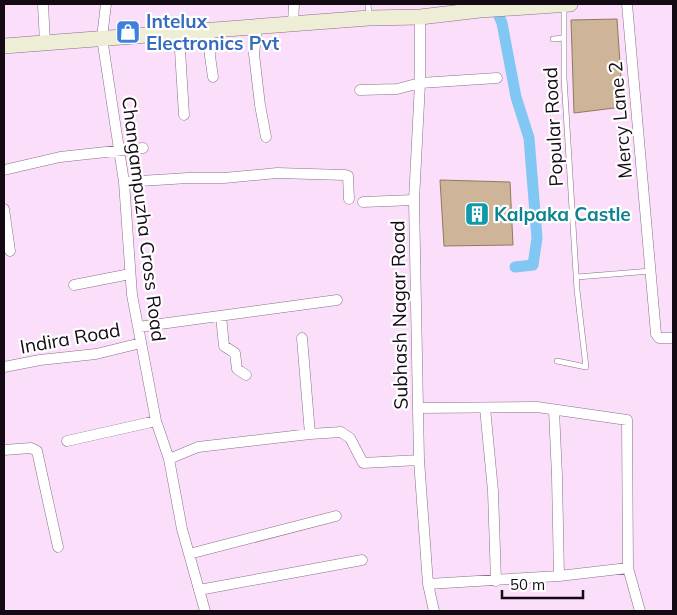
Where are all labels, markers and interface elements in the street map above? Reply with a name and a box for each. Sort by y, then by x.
place label: Intelux Electronics Pvt [146,9,279,55]
shop icon: Intelux Electronics Pvt [115,19,141,45]
street label: Mercy Lane 2 [603,60,637,180]
street label: Popular Road [538,67,568,187]
street label: Changampuzha Cross Road [117,95,171,343]
building icon: Kalpaka Castle [464,201,490,227]
place label: Kalpaka Castle [494,202,631,226]
street label: Subhash Nagar Road [385,220,413,410]
street label: Indira Road [18,317,122,359]
scale bar [502,568,583,600]
text: 50 m [510,575,545,594]

